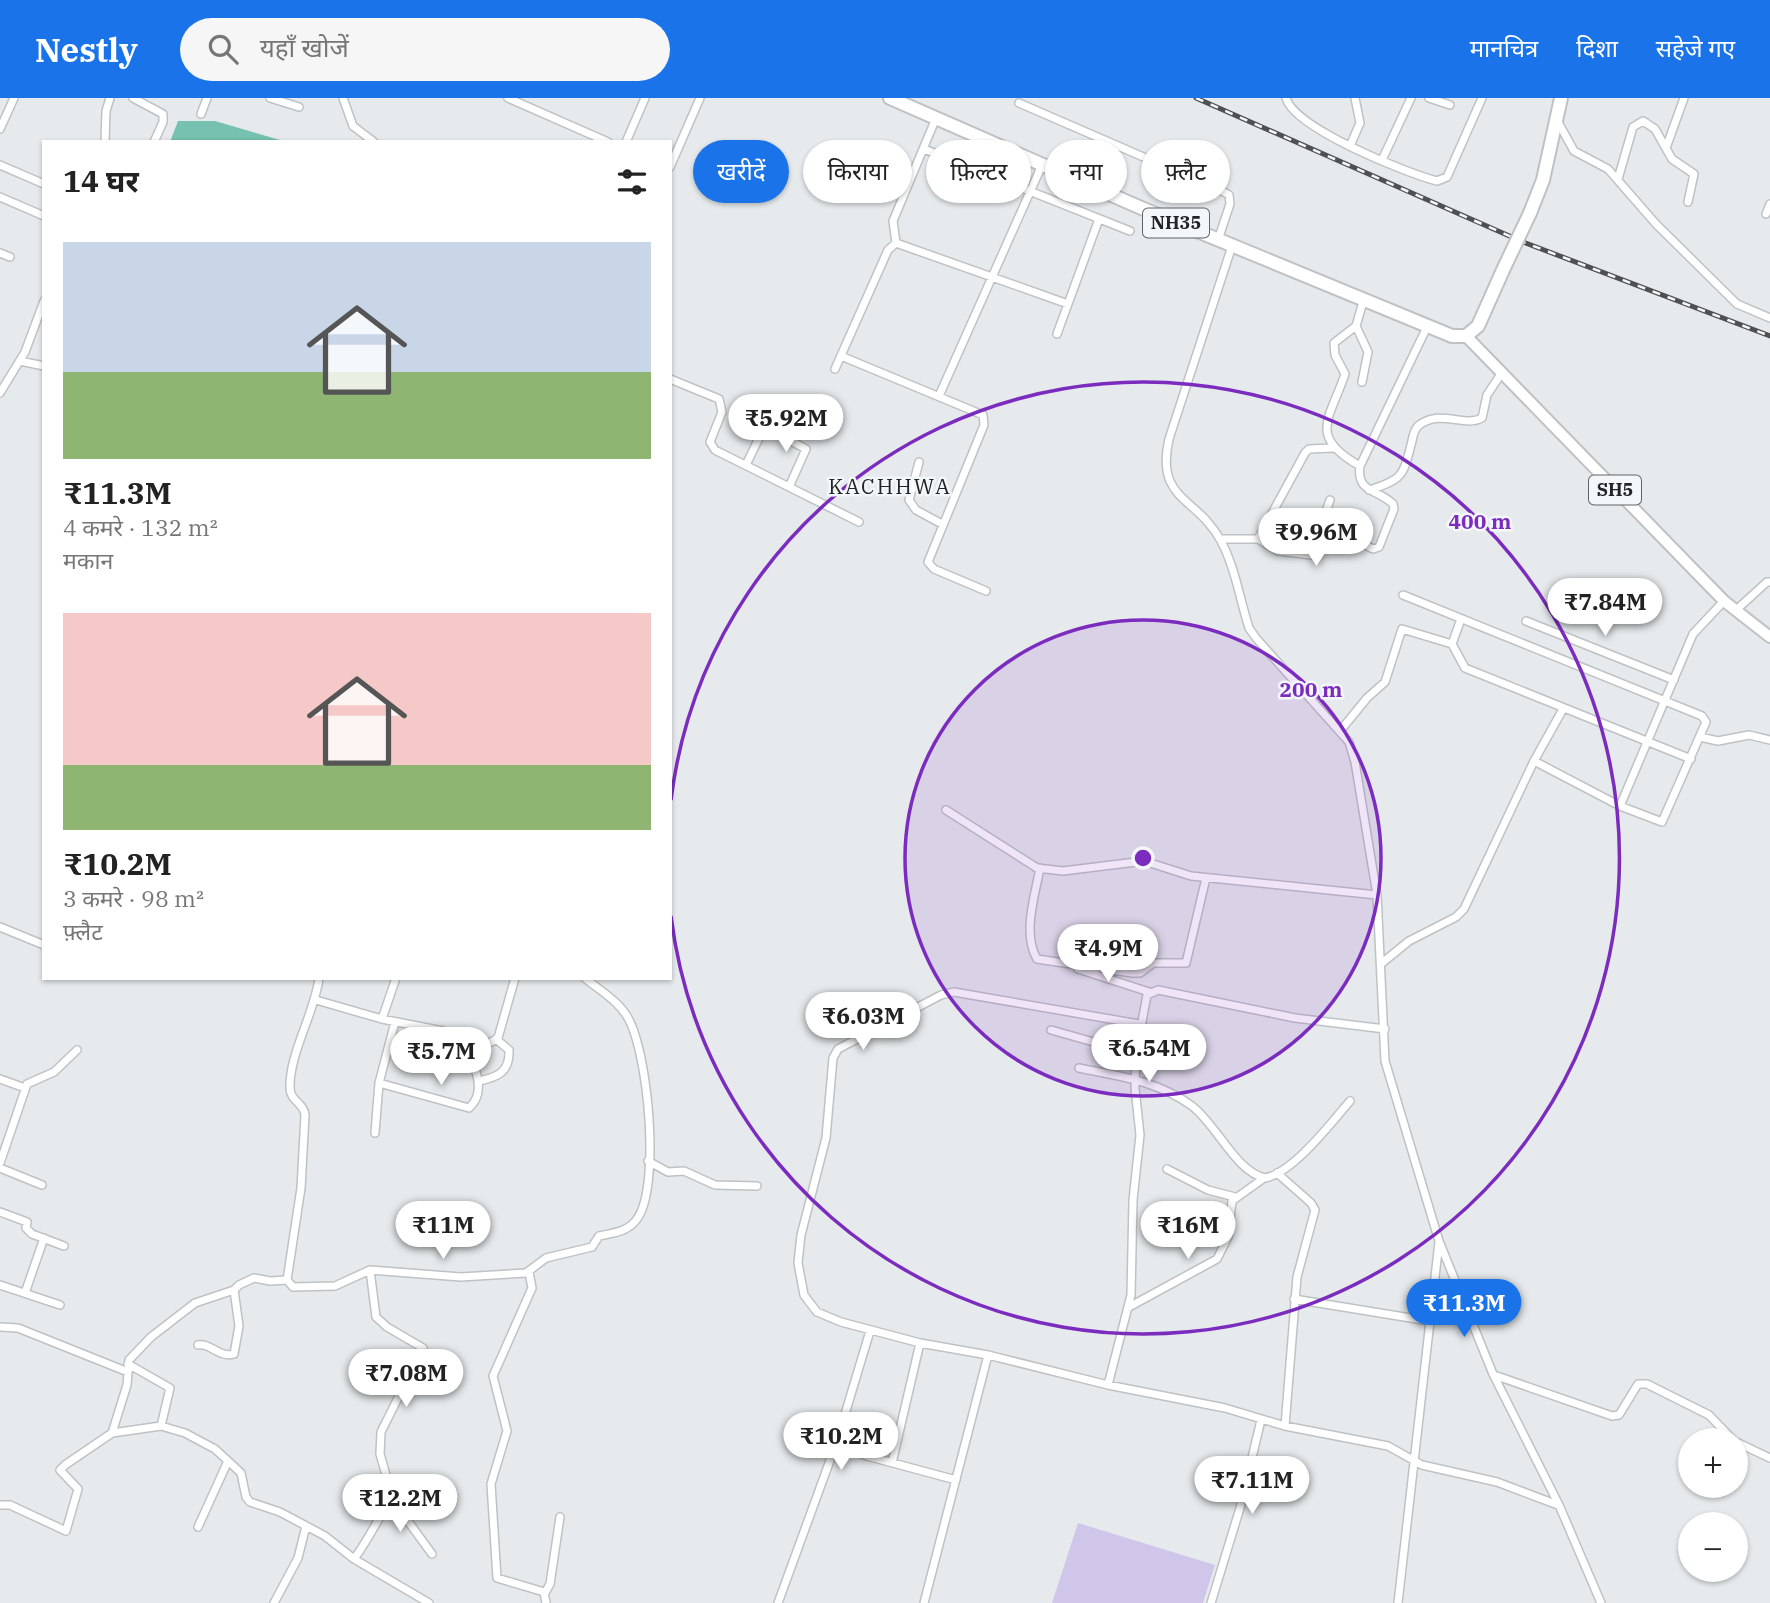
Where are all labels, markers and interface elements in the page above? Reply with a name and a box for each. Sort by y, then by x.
search box [180,18,670,81]
text: Nestly [35,28,138,71]
icon: search [204,30,242,68]
text: यहाँ खोजें [260,30,349,64]
text: मानचित्र [1470,32,1538,64]
text: दिशा [1576,32,1618,64]
text: सहेजे गए [1656,32,1735,64]
chip: खरीदें [693,140,789,203]
chip: किराया [803,140,912,203]
chip: फ़िल्टर [926,140,1031,203]
chip: नया [1045,140,1127,203]
chip: फ़्लैट [1141,140,1230,203]
text: 14 घर [63,161,139,200]
icon: filters [613,163,651,201]
road number: NH35 [1143,208,1209,238]
icon: home [294,287,420,413]
pin: ₹5.92M [729,394,843,454]
text: ₹5.92M [744,402,828,432]
district label: KACHHWA [828,472,952,500]
text: ₹11.3M [63,473,172,512]
road number: SH5 [1589,476,1641,504]
text: 400 m [1448,507,1512,535]
pin: ₹9.96M [1259,508,1373,568]
text: 4 कमरे · 132 m² [63,512,218,542]
text: ₹9.96M [1274,516,1358,546]
text: मकान [63,545,113,575]
pin: ₹7.84M [1548,578,1662,638]
text: ₹7.84M [1563,586,1647,616]
icon: home [294,658,420,784]
text: 200 m [1279,675,1343,703]
text: ₹10.2M [63,844,172,883]
centre of rings [1131,846,1155,870]
text: 3 कमरे · 98 m² [63,883,204,913]
text: फ़्लैट [63,916,103,946]
pin: ₹4.9M [1059,924,1157,984]
text: ₹4.9M [1073,932,1143,962]
pin: ₹6.03M [806,992,920,1052]
text: ₹6.03M [821,1000,905,1030]
pin: ₹6.54M [1092,1024,1206,1084]
pin: ₹5.7M [392,1028,490,1087]
text: ₹6.54M [1107,1032,1191,1062]
text: ₹5.7M [406,1035,476,1065]
pin: ₹11M [402,1202,484,1261]
pin: ₹16M [1147,1202,1229,1261]
text: ₹11M [412,1209,474,1239]
text: ₹16M [1157,1209,1219,1239]
pin: ₹11.3M [1407,1280,1521,1339]
text: ₹11.3M [1422,1287,1506,1317]
pin: ₹7.08M [349,1350,463,1409]
text: ₹7.08M [364,1357,448,1387]
pin: ₹10.2M [784,1412,898,1472]
text: ₹10.2M [799,1420,883,1450]
map controls [1678,1428,1748,1582]
button: + [1678,1428,1748,1498]
pin: ₹7.11M [1195,1456,1309,1516]
text: ₹7.11M [1210,1464,1294,1494]
pin: ₹12.2M [343,1474,457,1534]
text: ₹12.2M [358,1482,442,1512]
button: − [1678,1512,1748,1582]

